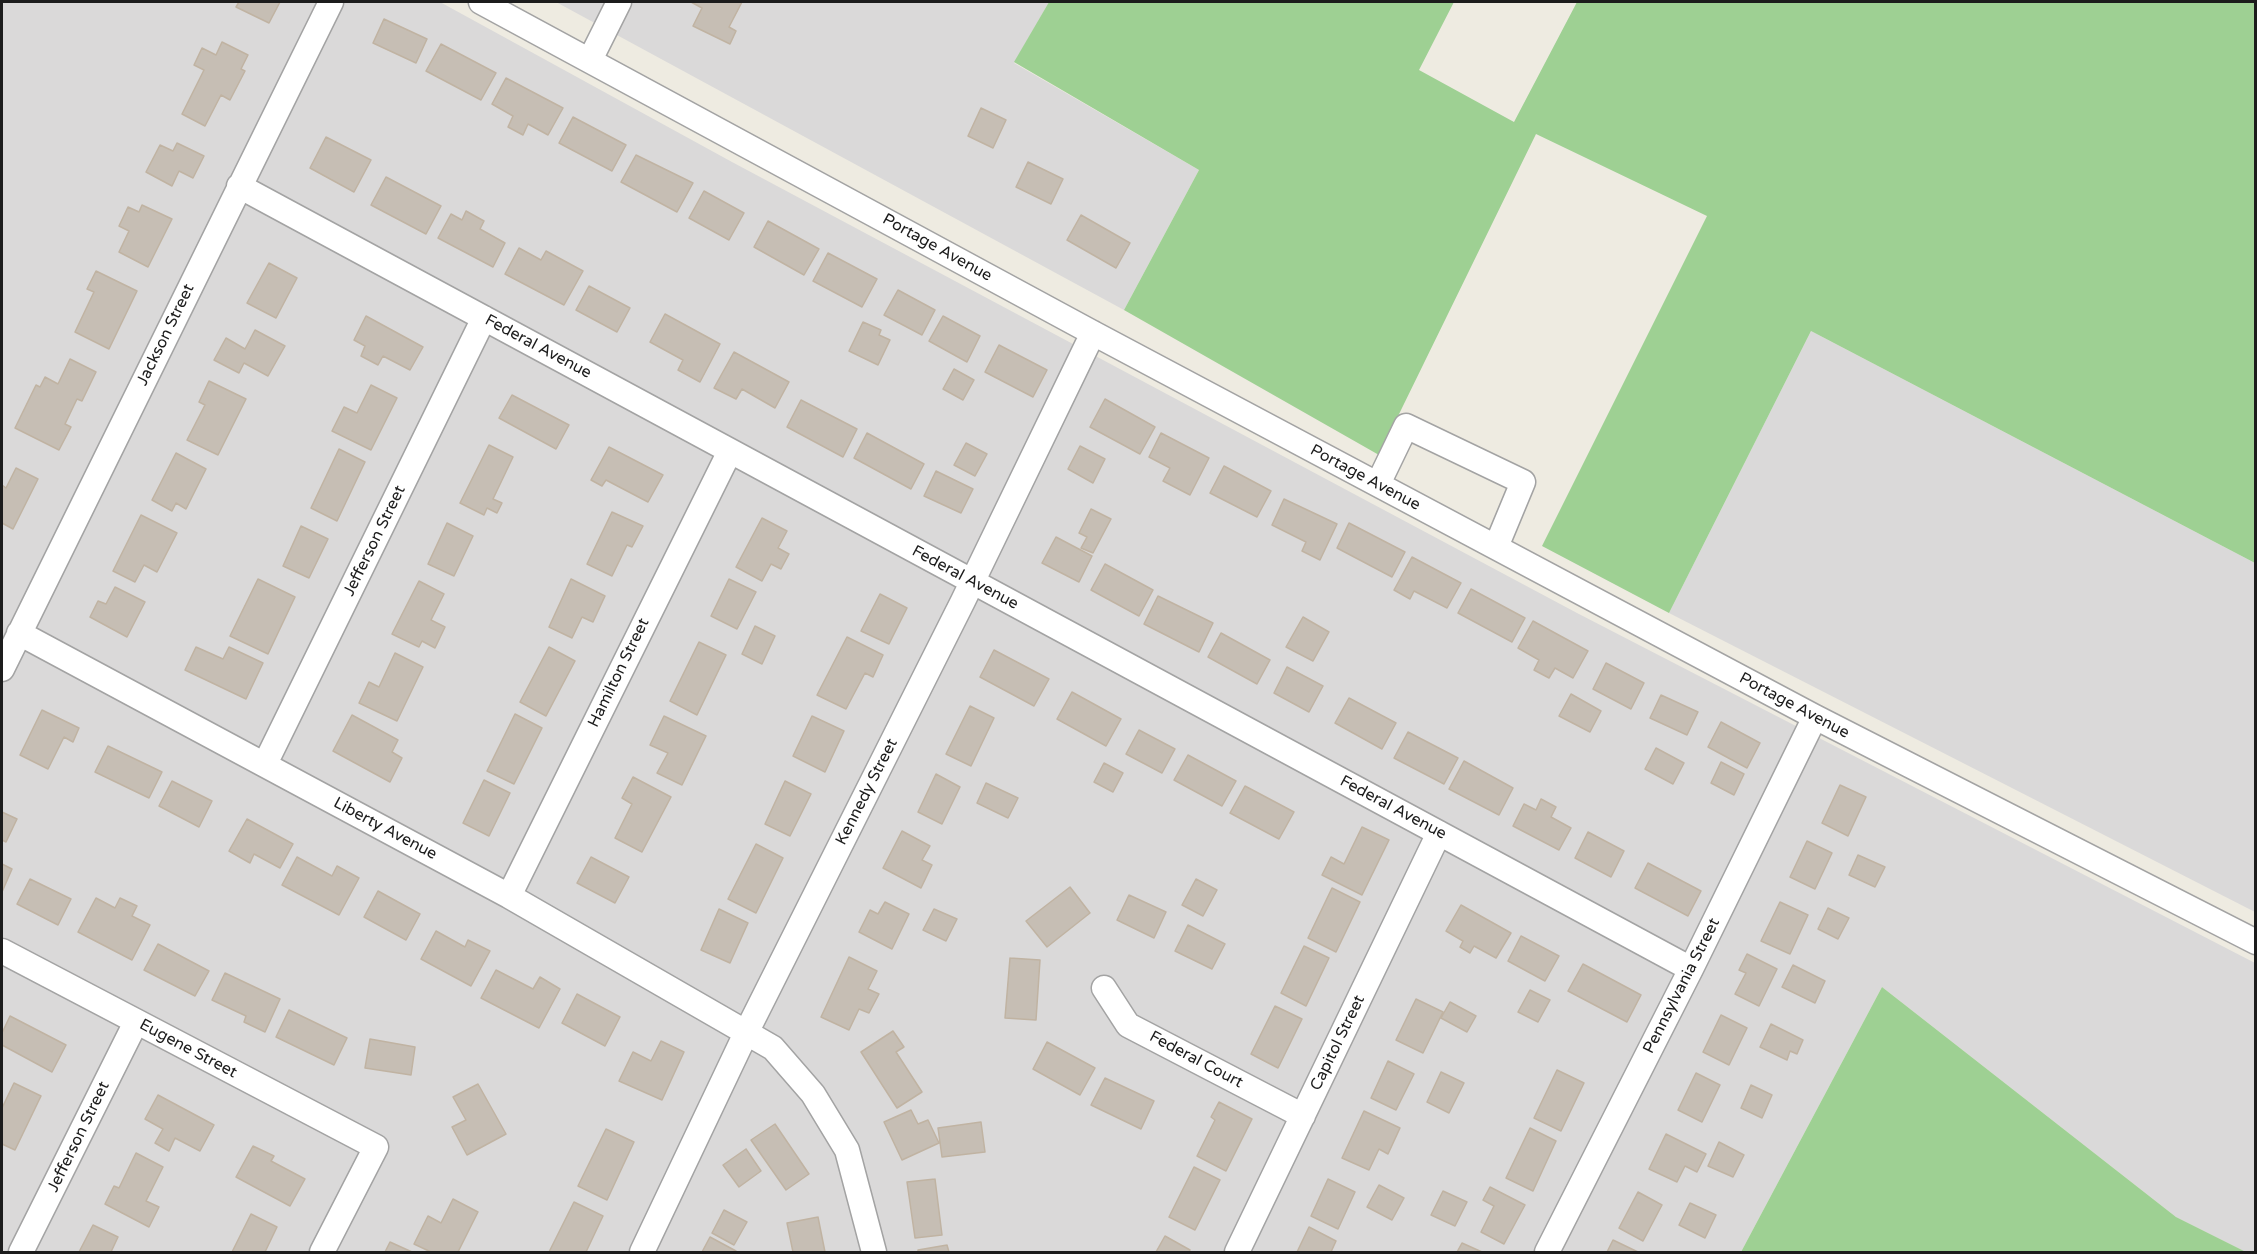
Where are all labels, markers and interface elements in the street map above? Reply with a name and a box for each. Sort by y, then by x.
street label: Portage Avenue [879,210,995,286]
street label: Jackson Street [133,281,199,389]
street label: Federal Avenue [481,311,595,383]
street label: Portage Avenue [1307,441,1423,515]
street label: Jefferson Street [340,483,410,599]
street label: Federal Avenue [908,542,1022,614]
street label: Hamilton Street [584,615,654,731]
street label: Portage Avenue [1736,669,1852,743]
street label: Kennedy Street [832,736,902,848]
street label: Federal Avenue [1336,772,1450,844]
street label: Liberty Avenue [330,794,440,864]
street label: Pennsylvania Street [1640,915,1724,1057]
street label: Capitol Street [1307,992,1369,1094]
street label: Eugene Street [136,1015,240,1083]
street label: Federal Court [1146,1027,1246,1093]
street label: Jefferson Street [44,1079,114,1195]

